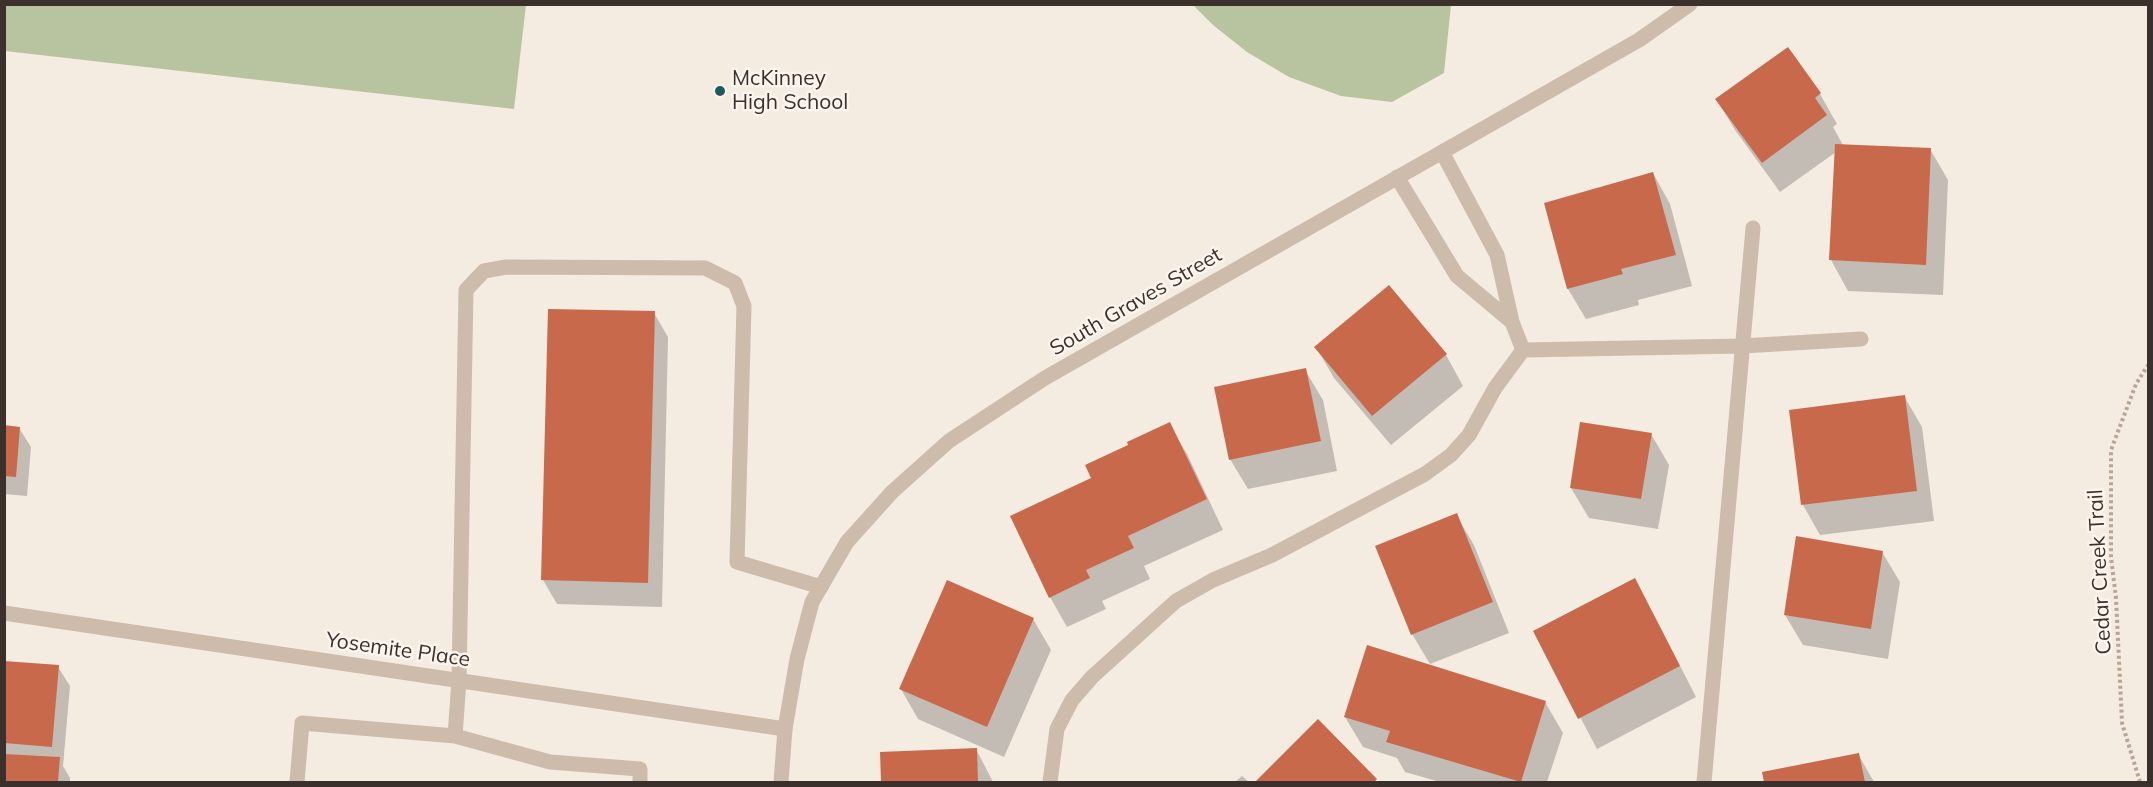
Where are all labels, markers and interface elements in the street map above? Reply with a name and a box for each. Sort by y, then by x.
place label: McKinney High School [732,66,848,116]
marker: McKinney High School [713,84,727,98]
street label: South Graves Street [1046,243,1226,361]
street label: Cedar Creek Trail [2083,489,2117,655]
street label: Yosemite Place [324,627,472,673]

